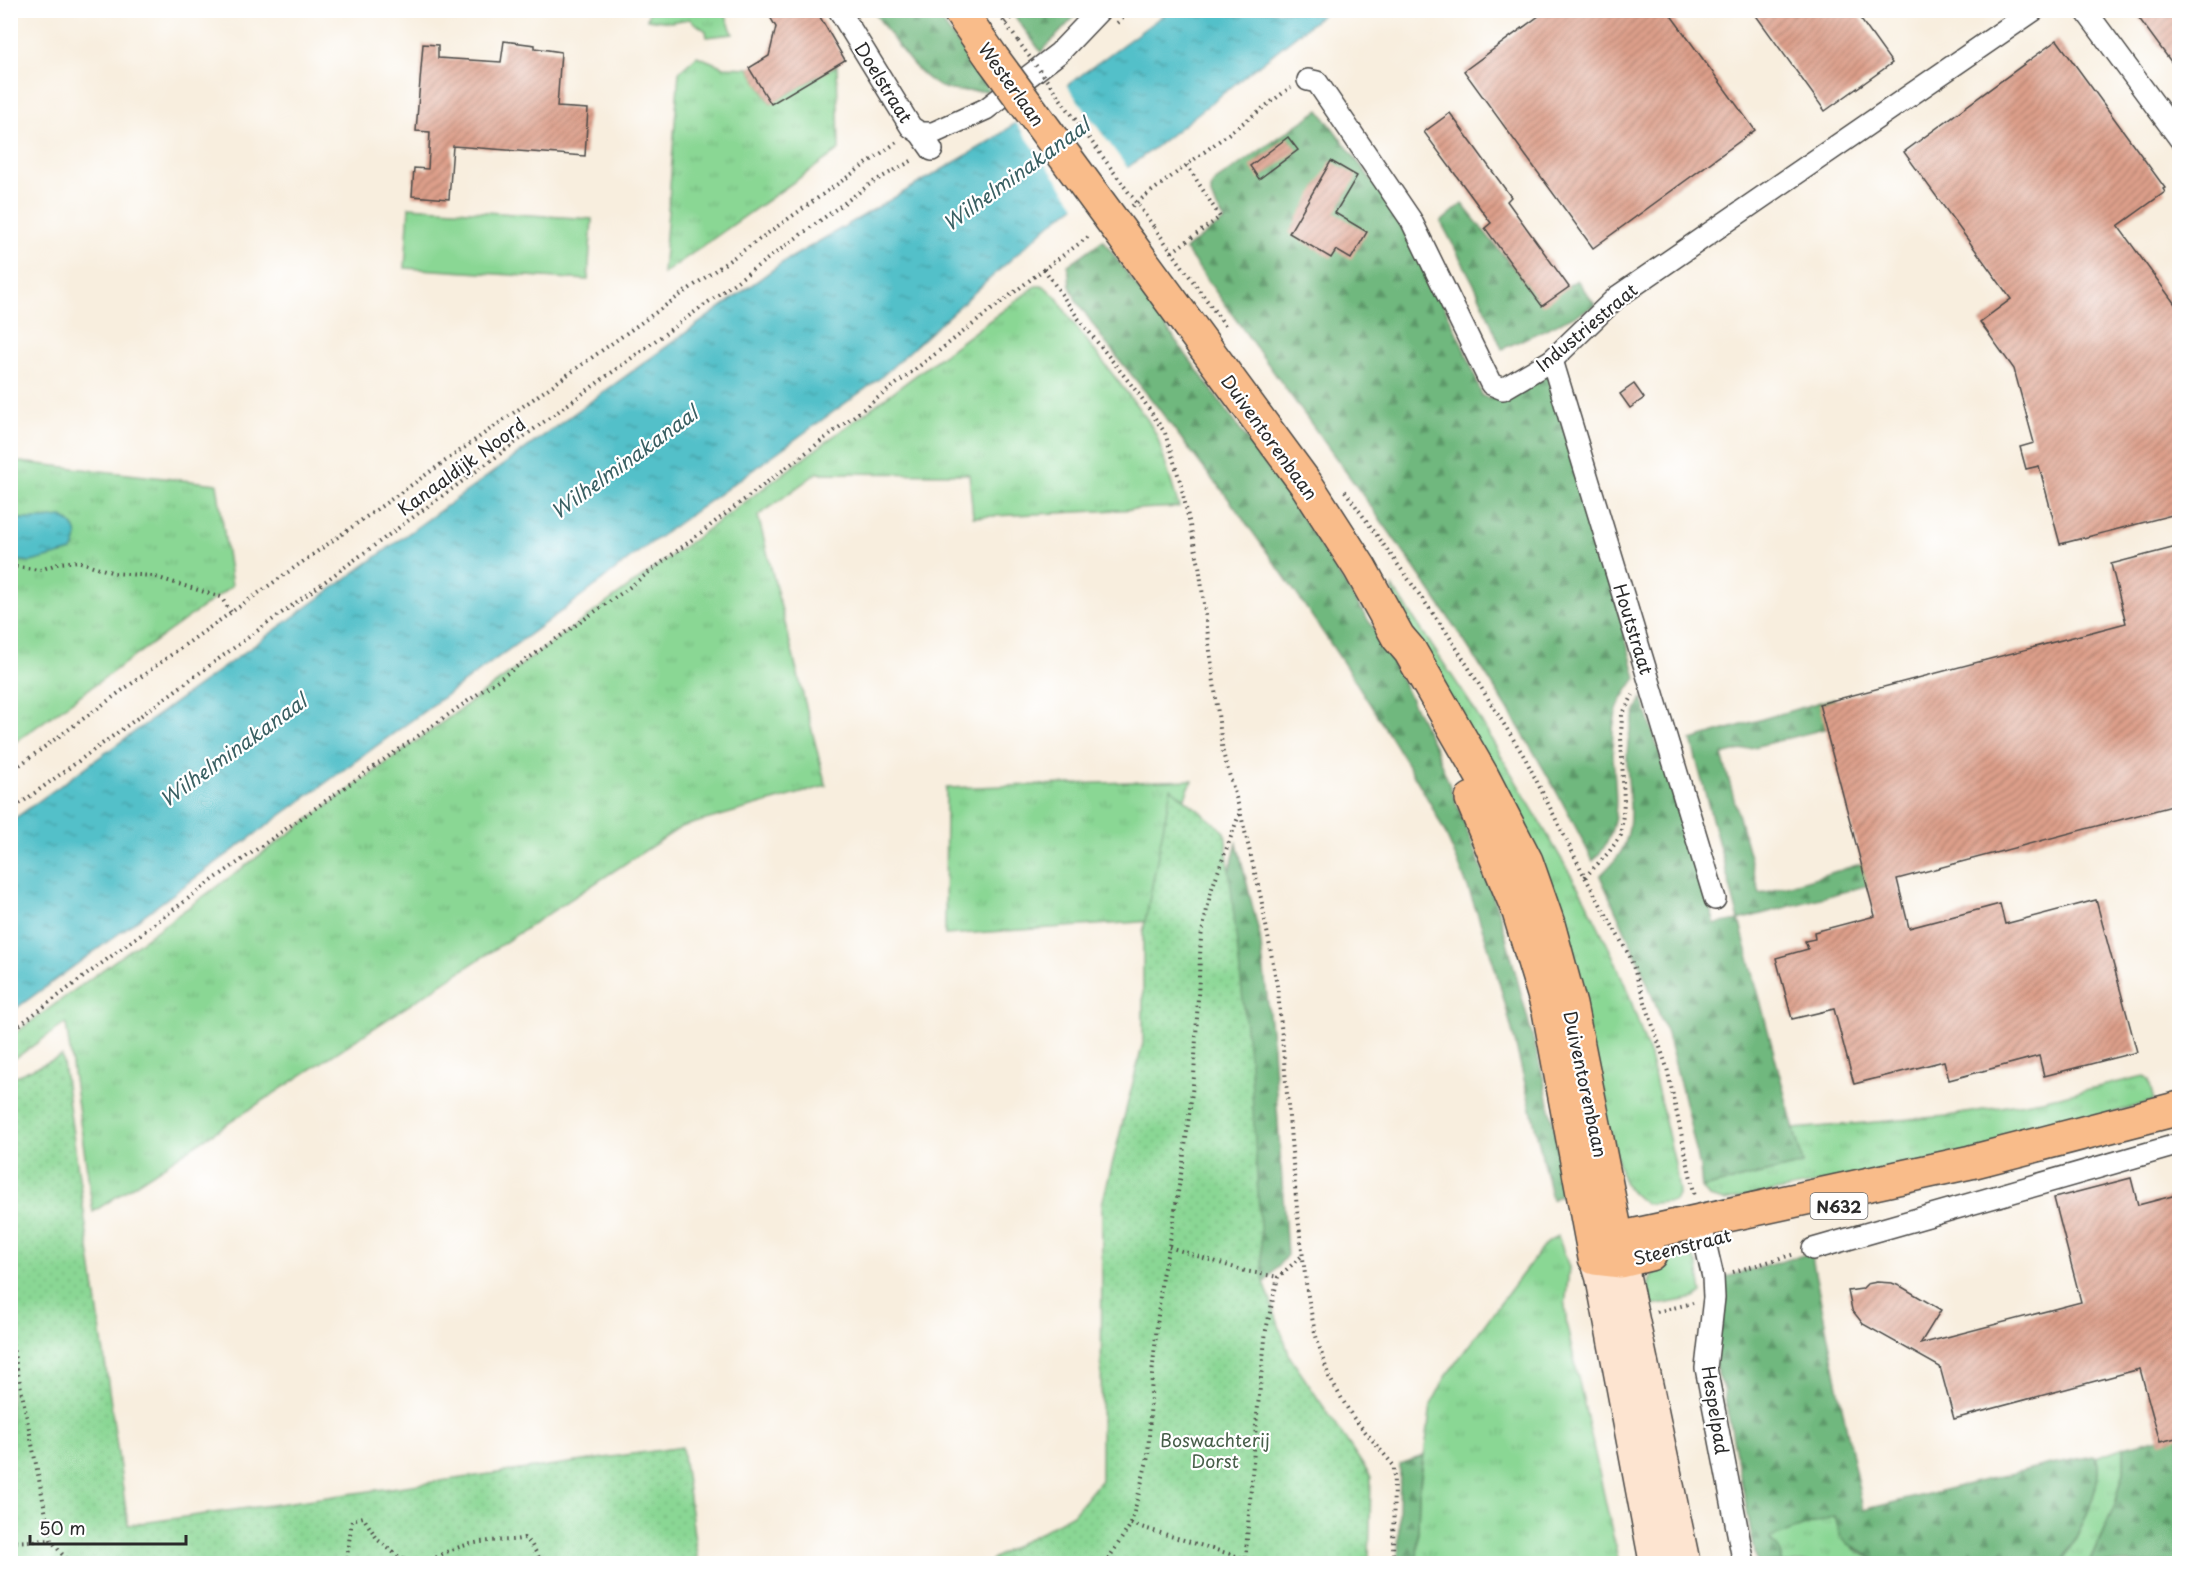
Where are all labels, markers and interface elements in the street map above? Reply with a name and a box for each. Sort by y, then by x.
street label: Doelstraat [848,36,920,128]
street label: Westerlaan [972,36,1052,132]
water label: Wilhelminakanaal [936,108,1098,238]
street label: Industriestraat [1529,276,1643,378]
street label: Duiventorenbaan [1215,369,1325,505]
water label: Wilhelminakanaal [544,396,706,526]
street label: Kanaaldijk Noord [392,410,530,522]
street label: Houtstraat [1607,580,1661,678]
water label: Wilhelminakanaal [153,684,315,814]
street label: Duiventorenbaan [1557,1008,1615,1160]
road number: N632 [1810,1193,1868,1219]
street label: Steenstraat [1630,1221,1734,1271]
street label: Hespelpad [1696,1364,1736,1456]
park label: Boswachterij Dorst [1160,1426,1270,1474]
scale bar [30,1508,186,1546]
text: 50 m [39,1514,86,1541]

